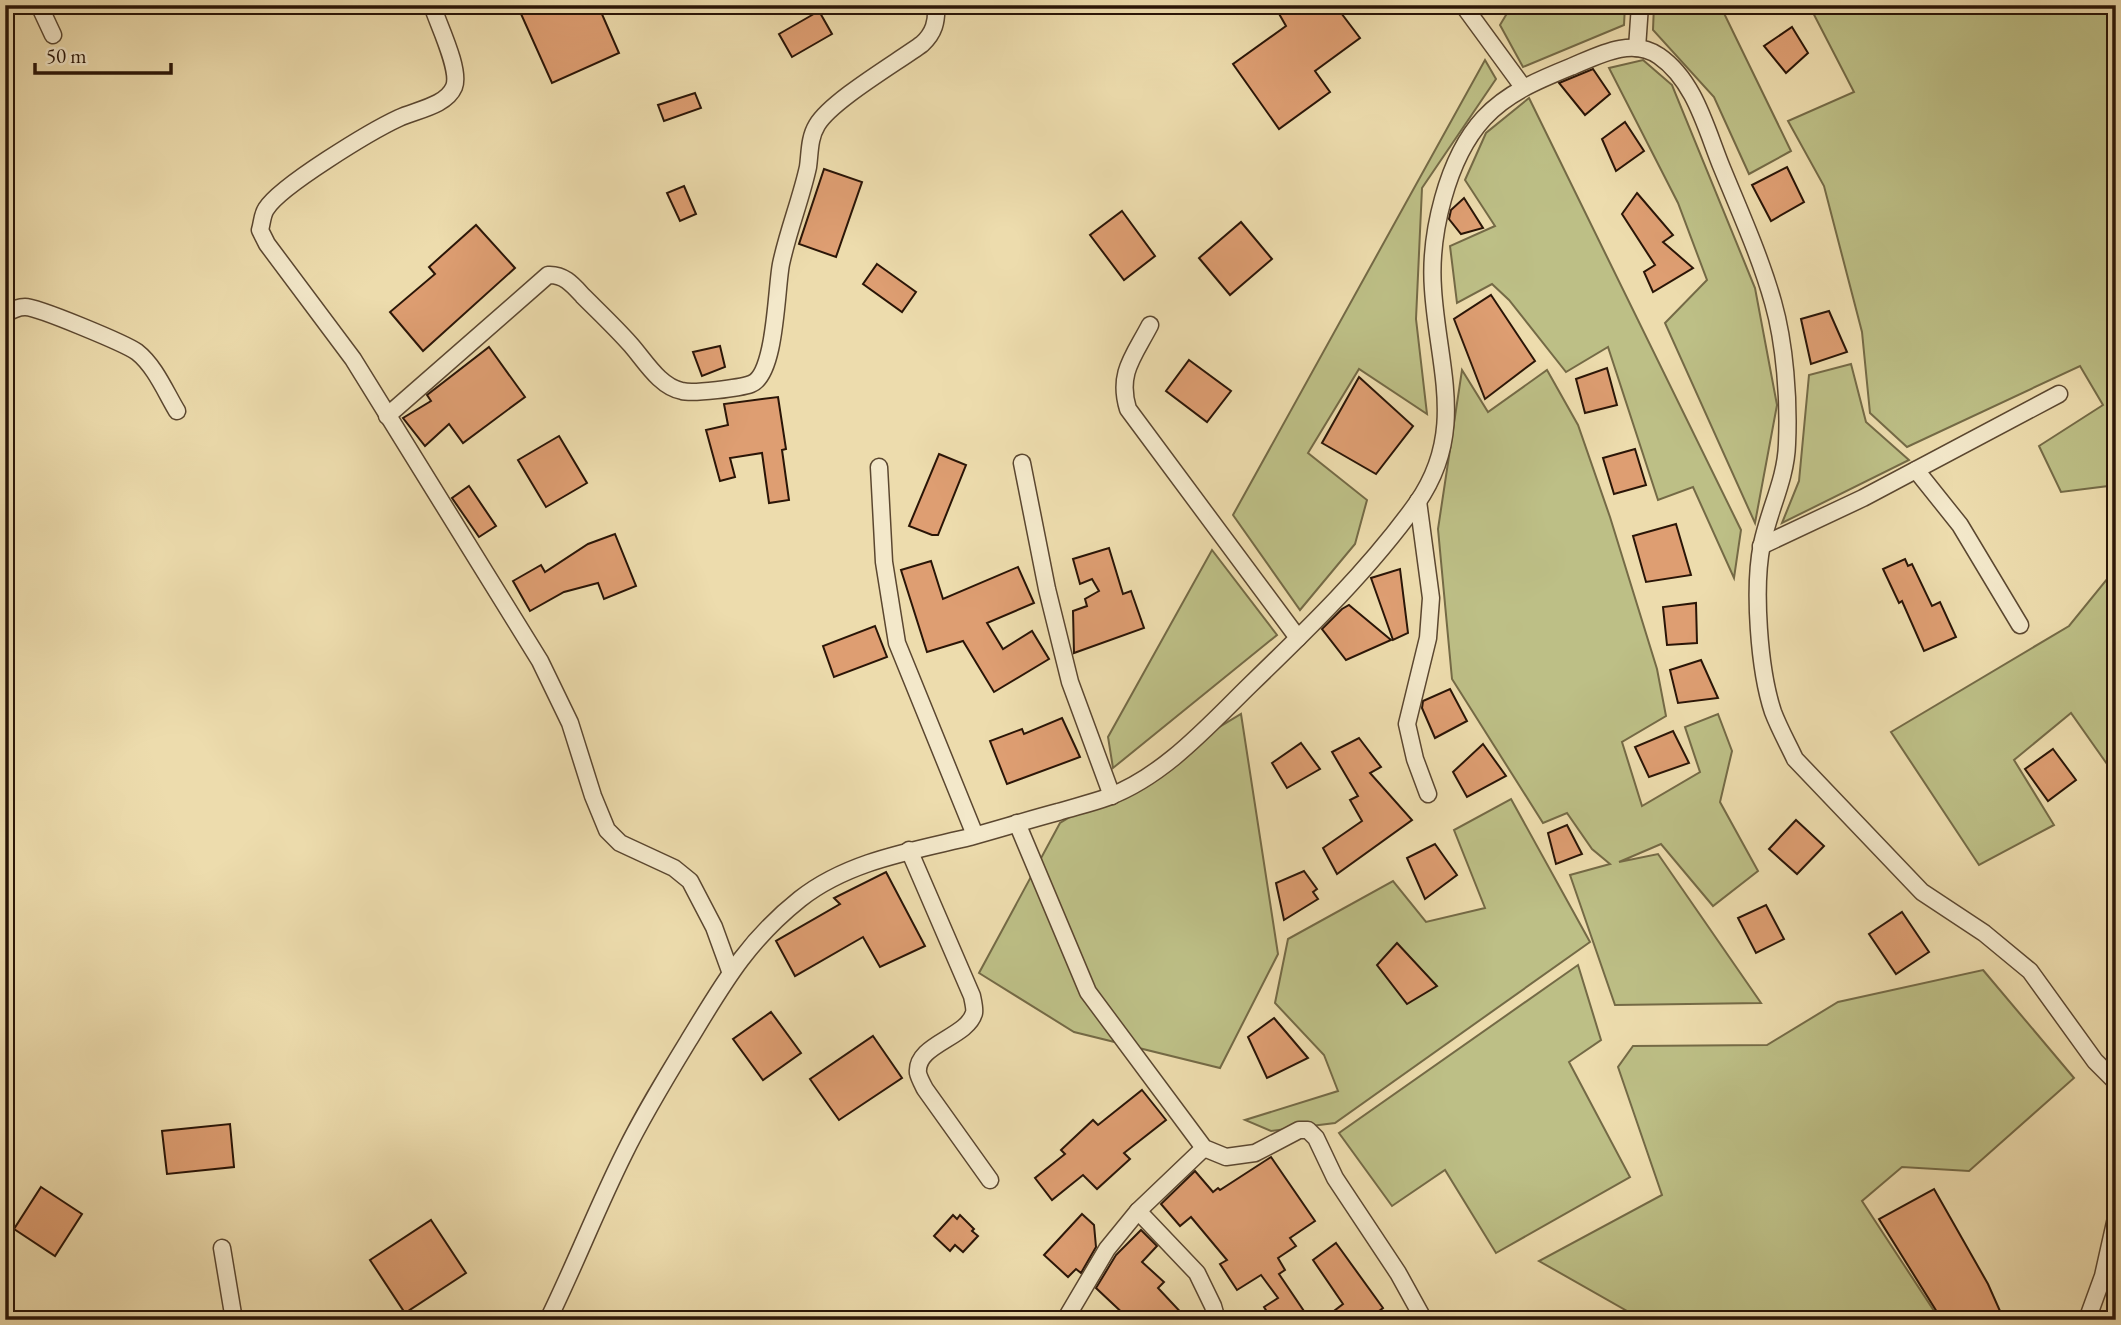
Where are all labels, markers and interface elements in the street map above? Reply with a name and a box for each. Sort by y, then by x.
scale bar [35,32,172,76]
text: 50 m [46,42,87,69]

